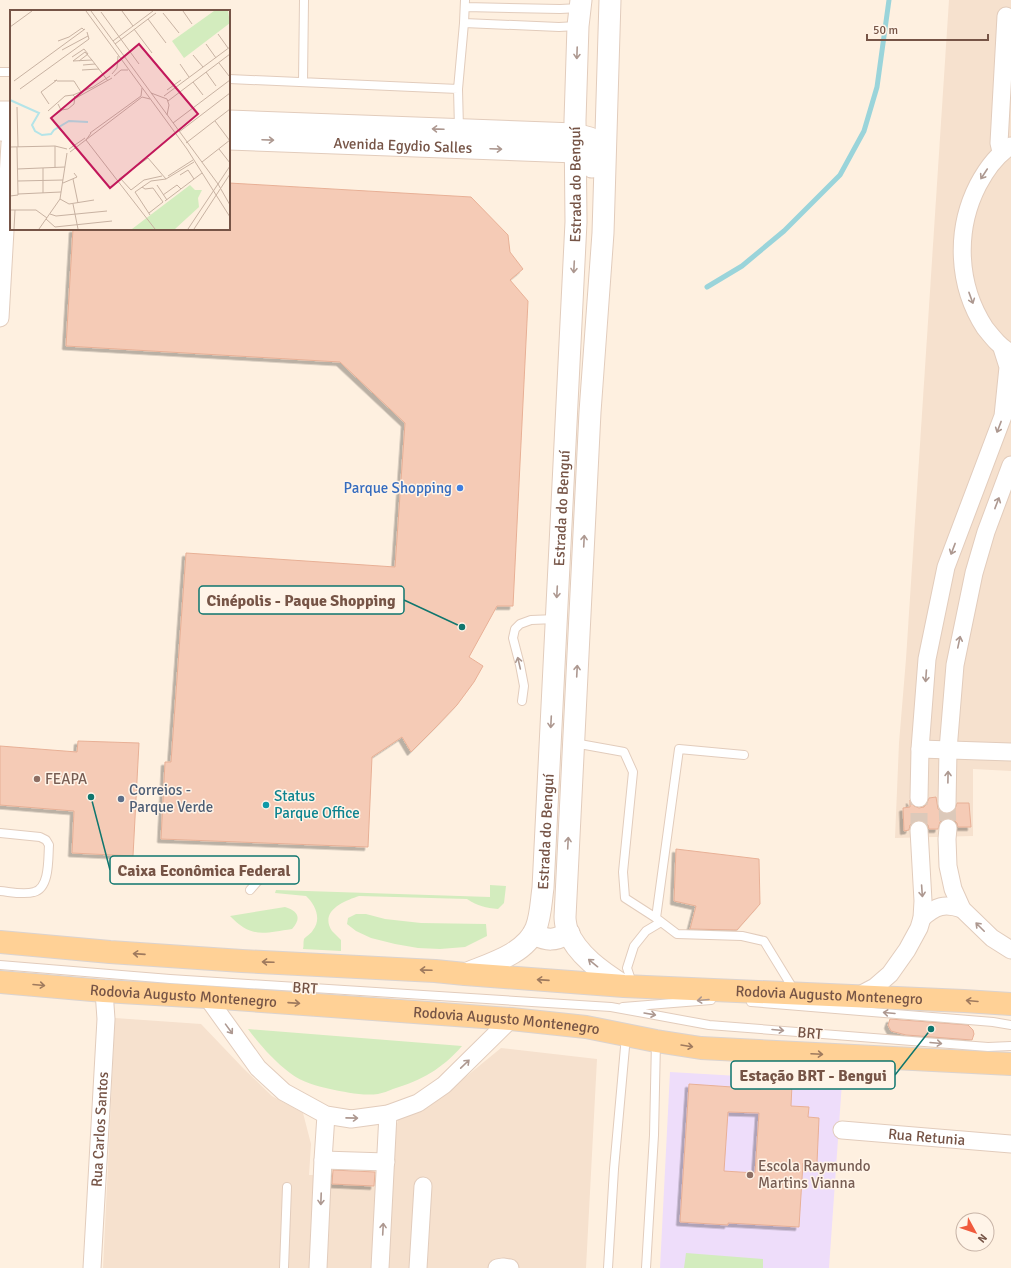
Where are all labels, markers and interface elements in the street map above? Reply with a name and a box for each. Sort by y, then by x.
inset map [10,10,230,230]
scale bar [867,16,988,42]
text: 50 m [873,23,898,38]
one-way arrow [574,46,581,59]
one-way arrow [432,125,445,132]
street label: Estrada do Benguí [566,126,585,243]
street label: Avenida Egydio Salles [333,134,473,157]
one-way arrow [261,137,274,144]
one-way arrow [489,145,502,153]
one-way arrow [980,168,988,180]
one-way arrow [570,260,577,273]
one-way arrow [967,292,975,304]
one-way arrow [995,421,1002,434]
street label: Estrada do Benguí [550,450,574,567]
place label: Parque Shopping [344,479,452,497]
marker: Parque Shopping [455,483,465,493]
one-way arrow [993,497,1001,509]
one-way arrow [580,535,587,548]
one-way arrow [948,543,956,555]
one-way arrow [554,585,561,598]
callout: Cinépolis - Paque Shopping [199,586,404,614]
text: Cinépolis - Paque Shopping [206,591,396,611]
one-way arrow [956,636,964,649]
one-way arrow [515,657,523,670]
one-way arrow [573,665,580,678]
one-way arrow [922,669,929,682]
one-way arrow [547,715,554,728]
place label: FEAPA [45,770,87,788]
one-way arrow [944,771,952,784]
street label: Estrada do Benguí [534,773,558,890]
marker: FEAPA [32,774,42,784]
place label: Correios - Parque Verde [129,781,213,816]
place label: Status Parque Office [274,787,360,822]
marker: Correios - Parque Verde [116,794,126,804]
marker: Status Parque Office [261,800,271,810]
one-way arrow [564,837,572,850]
callout: Caixa Econômica Federal [110,856,299,884]
text: Caixa Econômica Federal [117,861,291,881]
one-way arrow [919,884,926,897]
one-way arrow [975,922,985,932]
one-way arrow [133,950,146,957]
one-way arrow [262,959,275,966]
one-way arrow [587,959,598,968]
one-way arrow [420,966,433,974]
one-way arrow [537,976,550,984]
street label: BRT [292,978,319,998]
street label: Rodovia Augusto Montenegro [89,981,278,1011]
one-way arrow [32,982,45,989]
street label: Rodovia Augusto Montenegro [735,982,923,1008]
one-way arrow [697,997,710,1004]
one-way arrow [966,998,979,1005]
one-way arrow [287,1000,300,1007]
street label: Rodovia Augusto Montenegro [412,1003,602,1039]
one-way arrow [883,1010,896,1017]
one-way arrow [643,1011,656,1019]
one-way arrow [225,1023,233,1034]
street label: BRT [797,1023,824,1043]
one-way arrow [771,1027,784,1034]
one-way arrow [929,1040,942,1047]
one-way arrow [681,1042,694,1050]
one-way arrow [810,1051,823,1058]
one-way arrow [460,1059,470,1069]
callout: Estação BRT - Bengui [731,1061,895,1089]
text: Estação BRT - Bengui [739,1066,887,1086]
street label: Rua Carlos Santos [88,1071,112,1187]
one-way arrow [345,1114,358,1122]
street label: Rua Retunia [887,1125,966,1149]
place label: Escola Raymundo Martins Vianna [758,1157,871,1192]
marker: Escola Raymundo Martins Vianna [745,1170,755,1180]
one-way arrow [317,1192,325,1205]
north arrow [955,1212,995,1252]
one-way arrow [379,1223,386,1236]
text: N [975,1231,990,1245]

